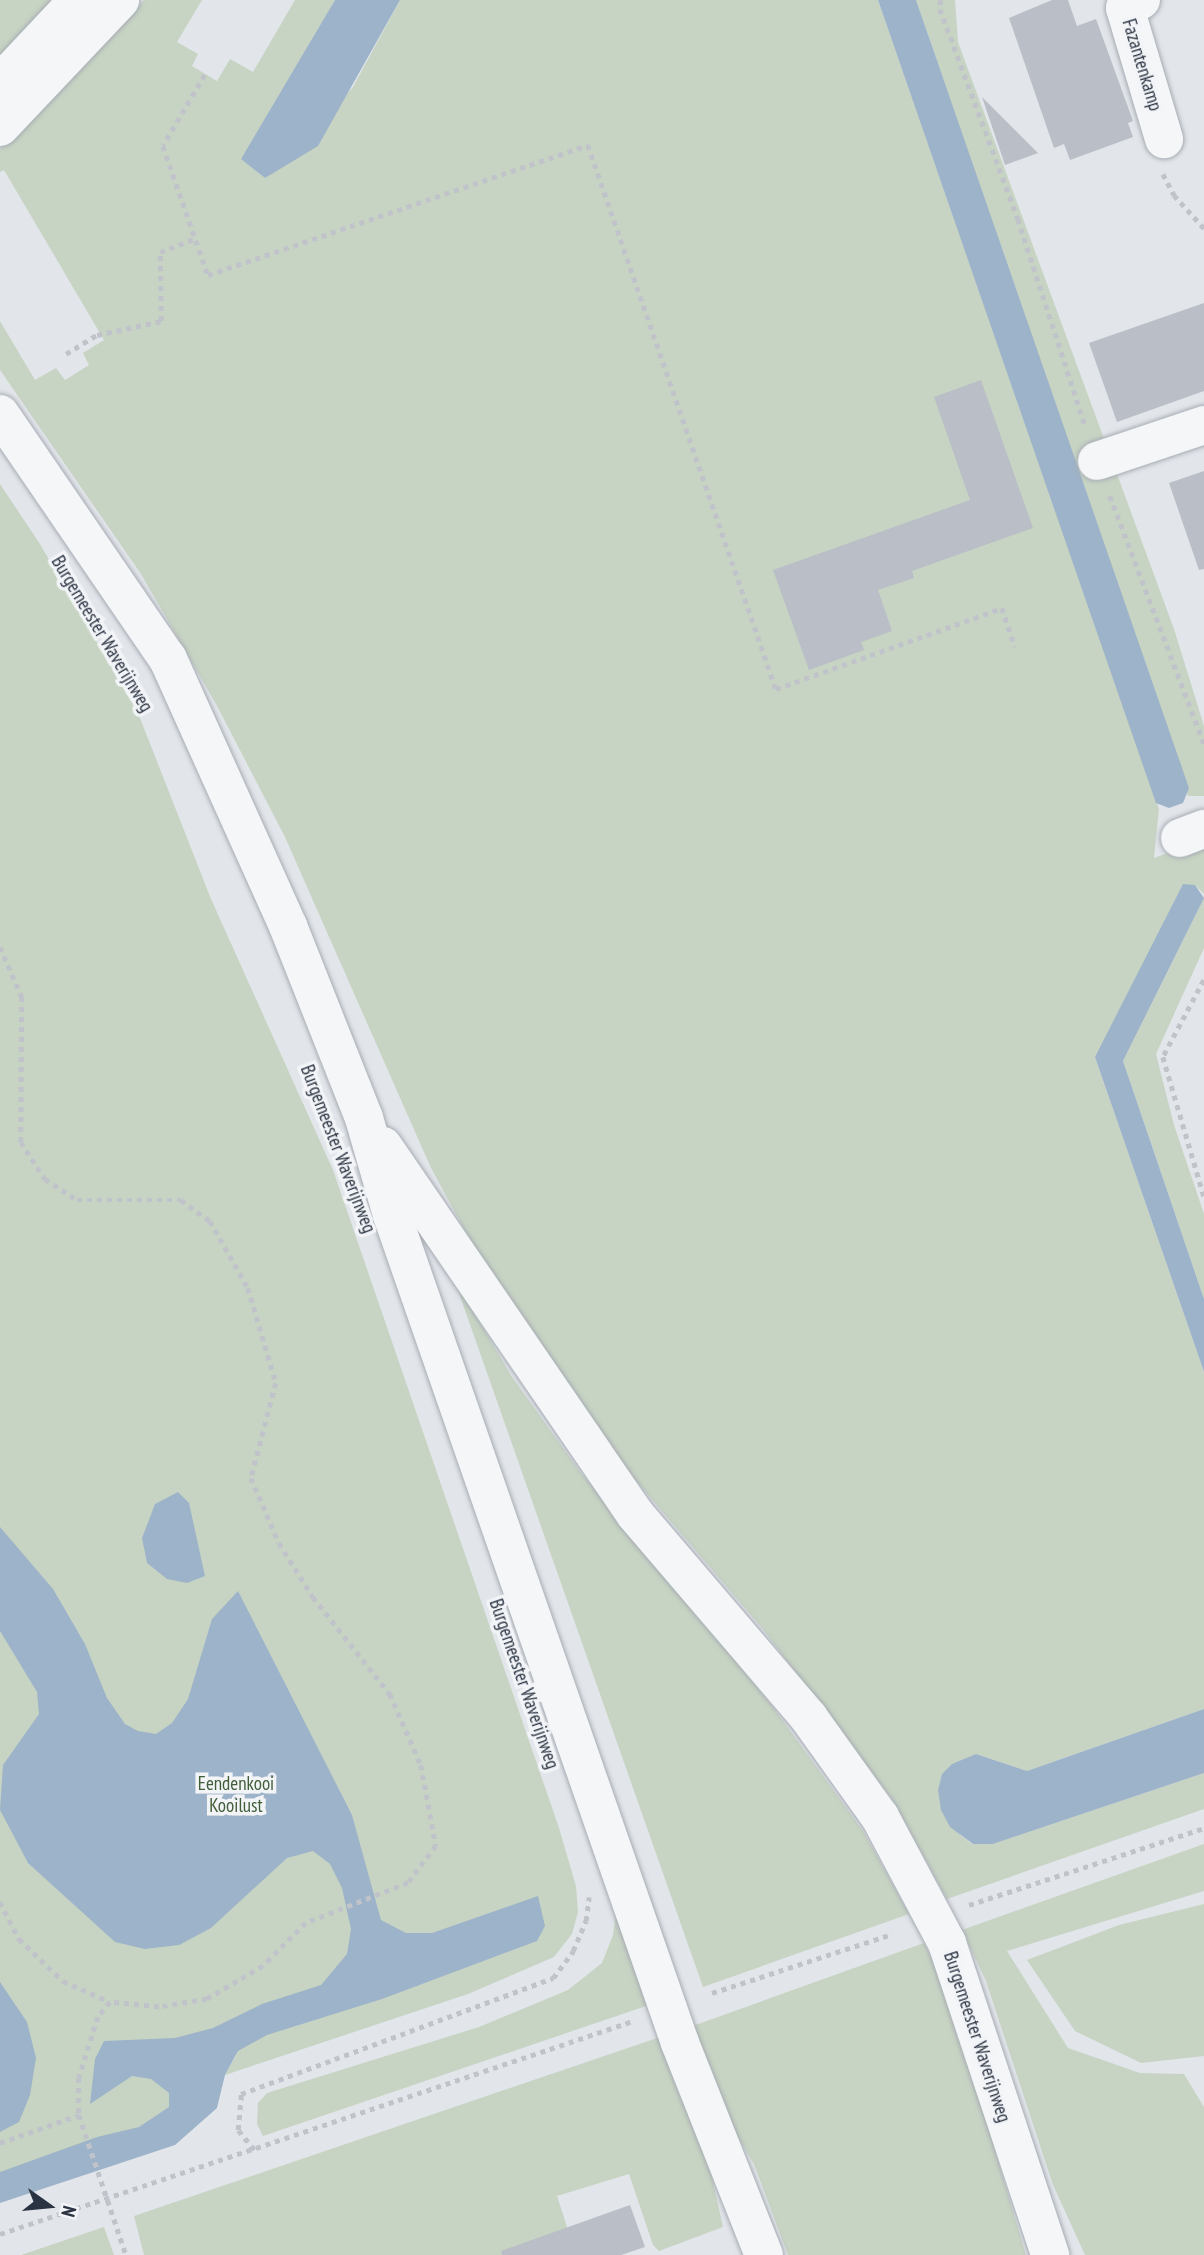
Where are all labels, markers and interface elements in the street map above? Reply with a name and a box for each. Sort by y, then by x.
street label: Fazantenkamp [1117,16,1167,114]
street label: Burgemeester Waverijnweg [46,552,158,716]
street label: Burgemeester Waverijnweg [295,1062,381,1236]
street label: Burgemeester Waverijnweg [484,1596,564,1772]
park label: Eendenkooi Kooilust [198,1773,274,1817]
street label: Burgemeester Waverijnweg [939,1949,1015,2125]
north arrow [14,2171,84,2241]
text: N [56,2203,82,2219]

